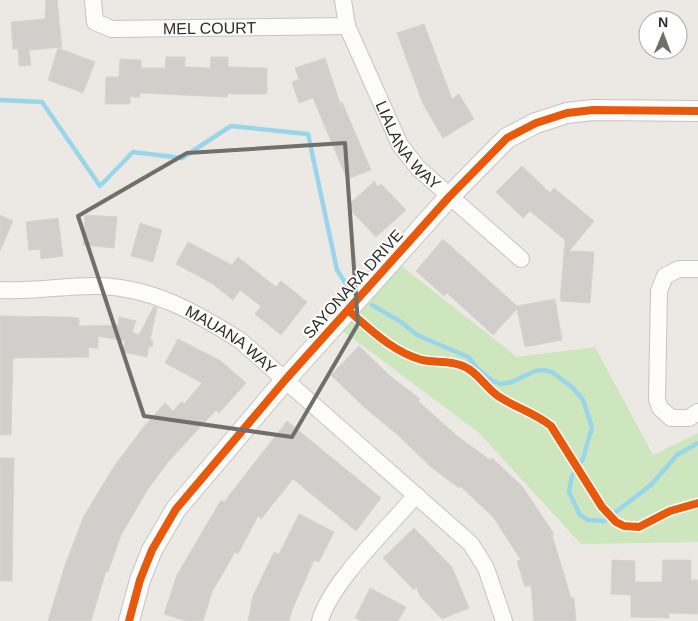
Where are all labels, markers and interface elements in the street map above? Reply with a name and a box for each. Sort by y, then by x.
north arrow [638,10,688,60]
text: N [658,14,668,30]
street label: MEL COURT [163,19,257,37]
street label: LIALANA WAY [373,98,444,193]
street label: SAYONARA DRIVE [300,226,406,342]
street label: MAUANA WAY [183,302,280,377]

